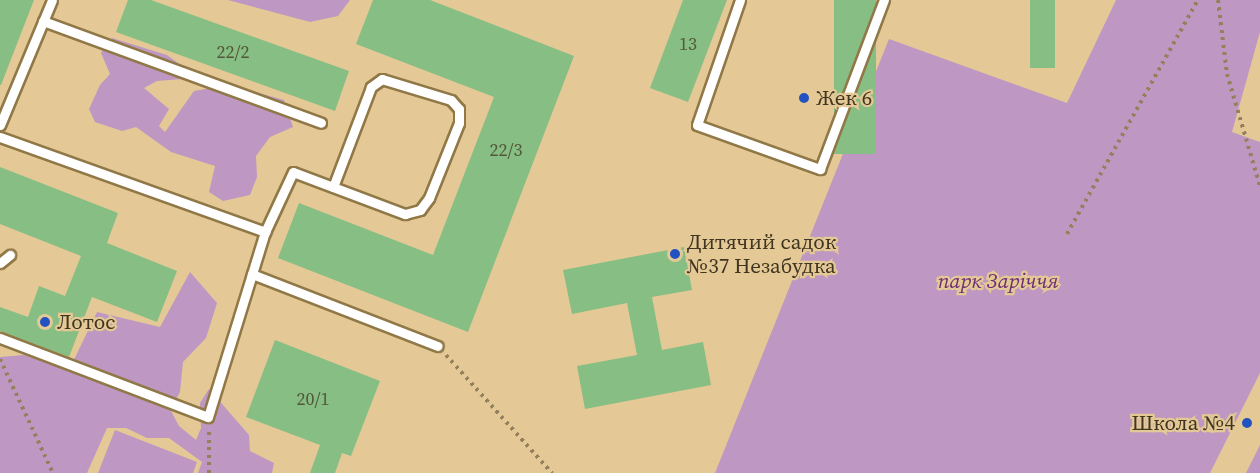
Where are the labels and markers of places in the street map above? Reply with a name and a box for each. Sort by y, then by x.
place label: Жек 6 [816,85,872,111]
marker: Жек 6 [797,91,811,105]
place label: Дитячий садок №37 Незабудка [687,229,836,279]
marker: Дитячий садок №37 Незабудка [668,247,682,261]
place label: Лотос [57,309,116,335]
marker: Лотос [38,315,52,329]
place label: Школа №4 [1131,410,1235,436]
marker: Школа №4 [1240,416,1254,430]

